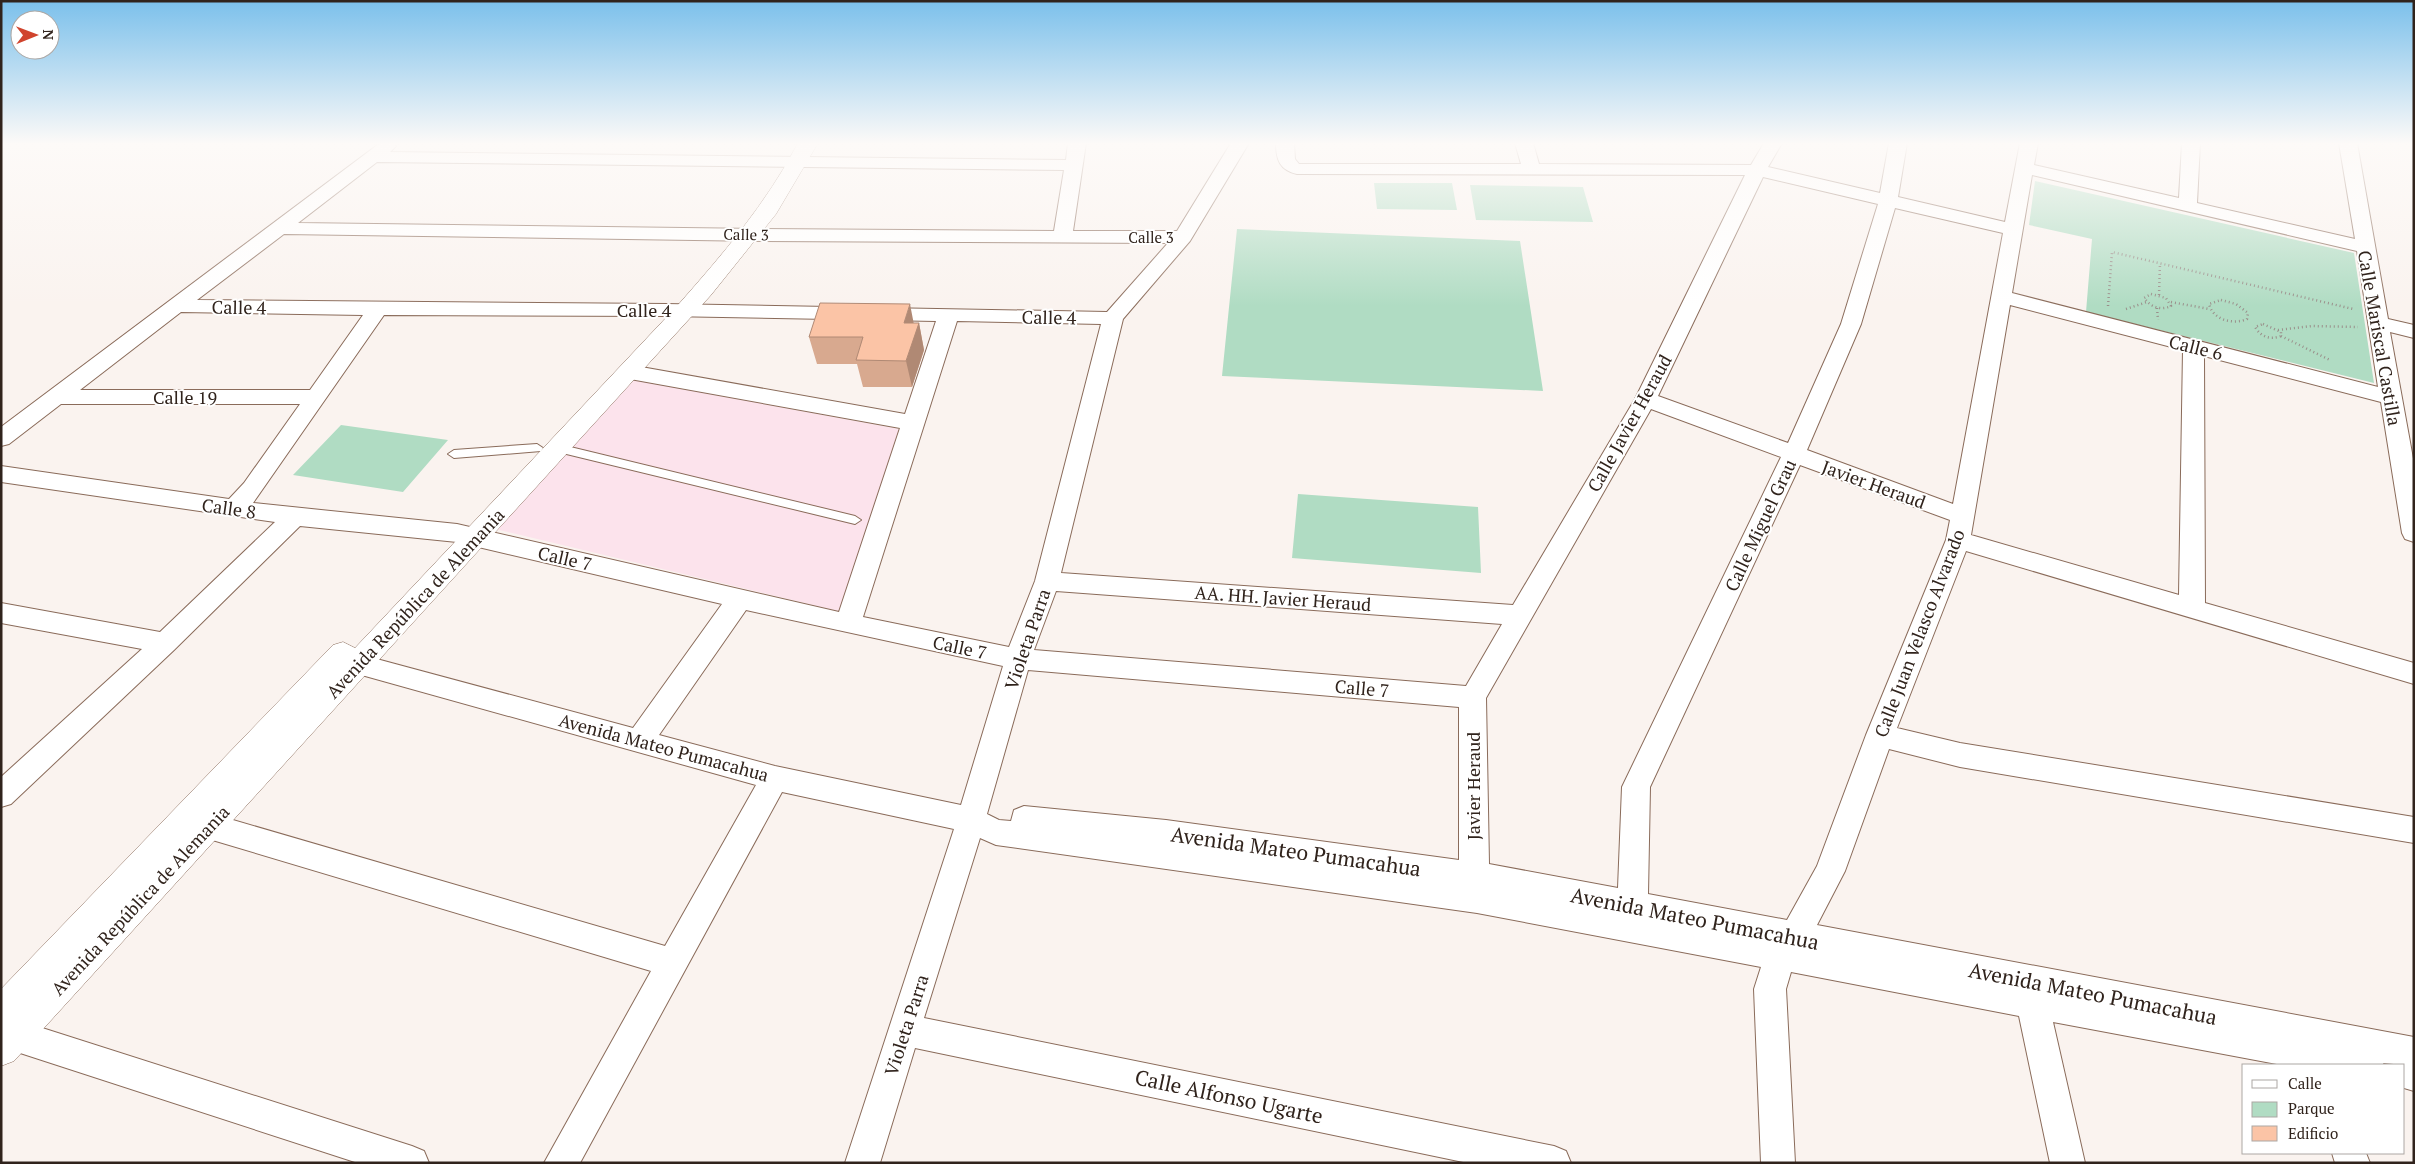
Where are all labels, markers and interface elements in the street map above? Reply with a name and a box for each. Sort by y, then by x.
north arrow [10,10,60,60]
text: N [39,29,58,41]
street label: Calle 3 [723,224,769,244]
street label: Calle 3 [1128,227,1174,247]
street label: Calle Mariscal Castilla [2353,248,2407,428]
street label: Calle 4 [212,295,267,319]
street label: Calle 4 [617,298,672,322]
street label: Calle 4 [1022,305,1077,329]
street label: Calle 6 [2167,329,2226,365]
street label: Calle Javier Heraud [1581,350,1677,496]
street label: Calle 19 [153,385,217,409]
street label: Javier Heraud [1819,454,1929,514]
street label: Calle Miguel Grau [1719,455,1801,595]
street label: Calle 8 [200,492,258,524]
street label: Avenida República de Alemania [321,503,509,703]
street label: Calle Juan Velasco Alvarado [1868,526,1970,740]
street label: Calle 7 [536,540,594,576]
street label: AA. HH. Javier Heraud [1194,580,1372,616]
street label: Violeta Parra [999,585,1055,693]
street label: Calle 7 [931,630,989,664]
street label: Calle 7 [1334,674,1390,702]
street label: Avenida Mateo Pumacahua [556,707,772,787]
street label: Javier Heraud [1461,732,1485,840]
street label: Avenida República de Alemania [46,800,234,1000]
street label: Avenida Mateo Pumacahua [1169,820,1423,882]
street label: Avenida Mateo Pumacahua [1568,880,1822,956]
street label: Avenida Mateo Pumacahua [1966,955,2220,1031]
street label: Violeta Parra [878,971,934,1079]
street label: Calle Alfonso Ugarte [1132,1062,1326,1130]
legend [2242,1064,2405,1154]
text: Calle [2288,1073,2322,1093]
text: Parque [2288,1098,2335,1118]
text: Edificio [2288,1123,2338,1143]

